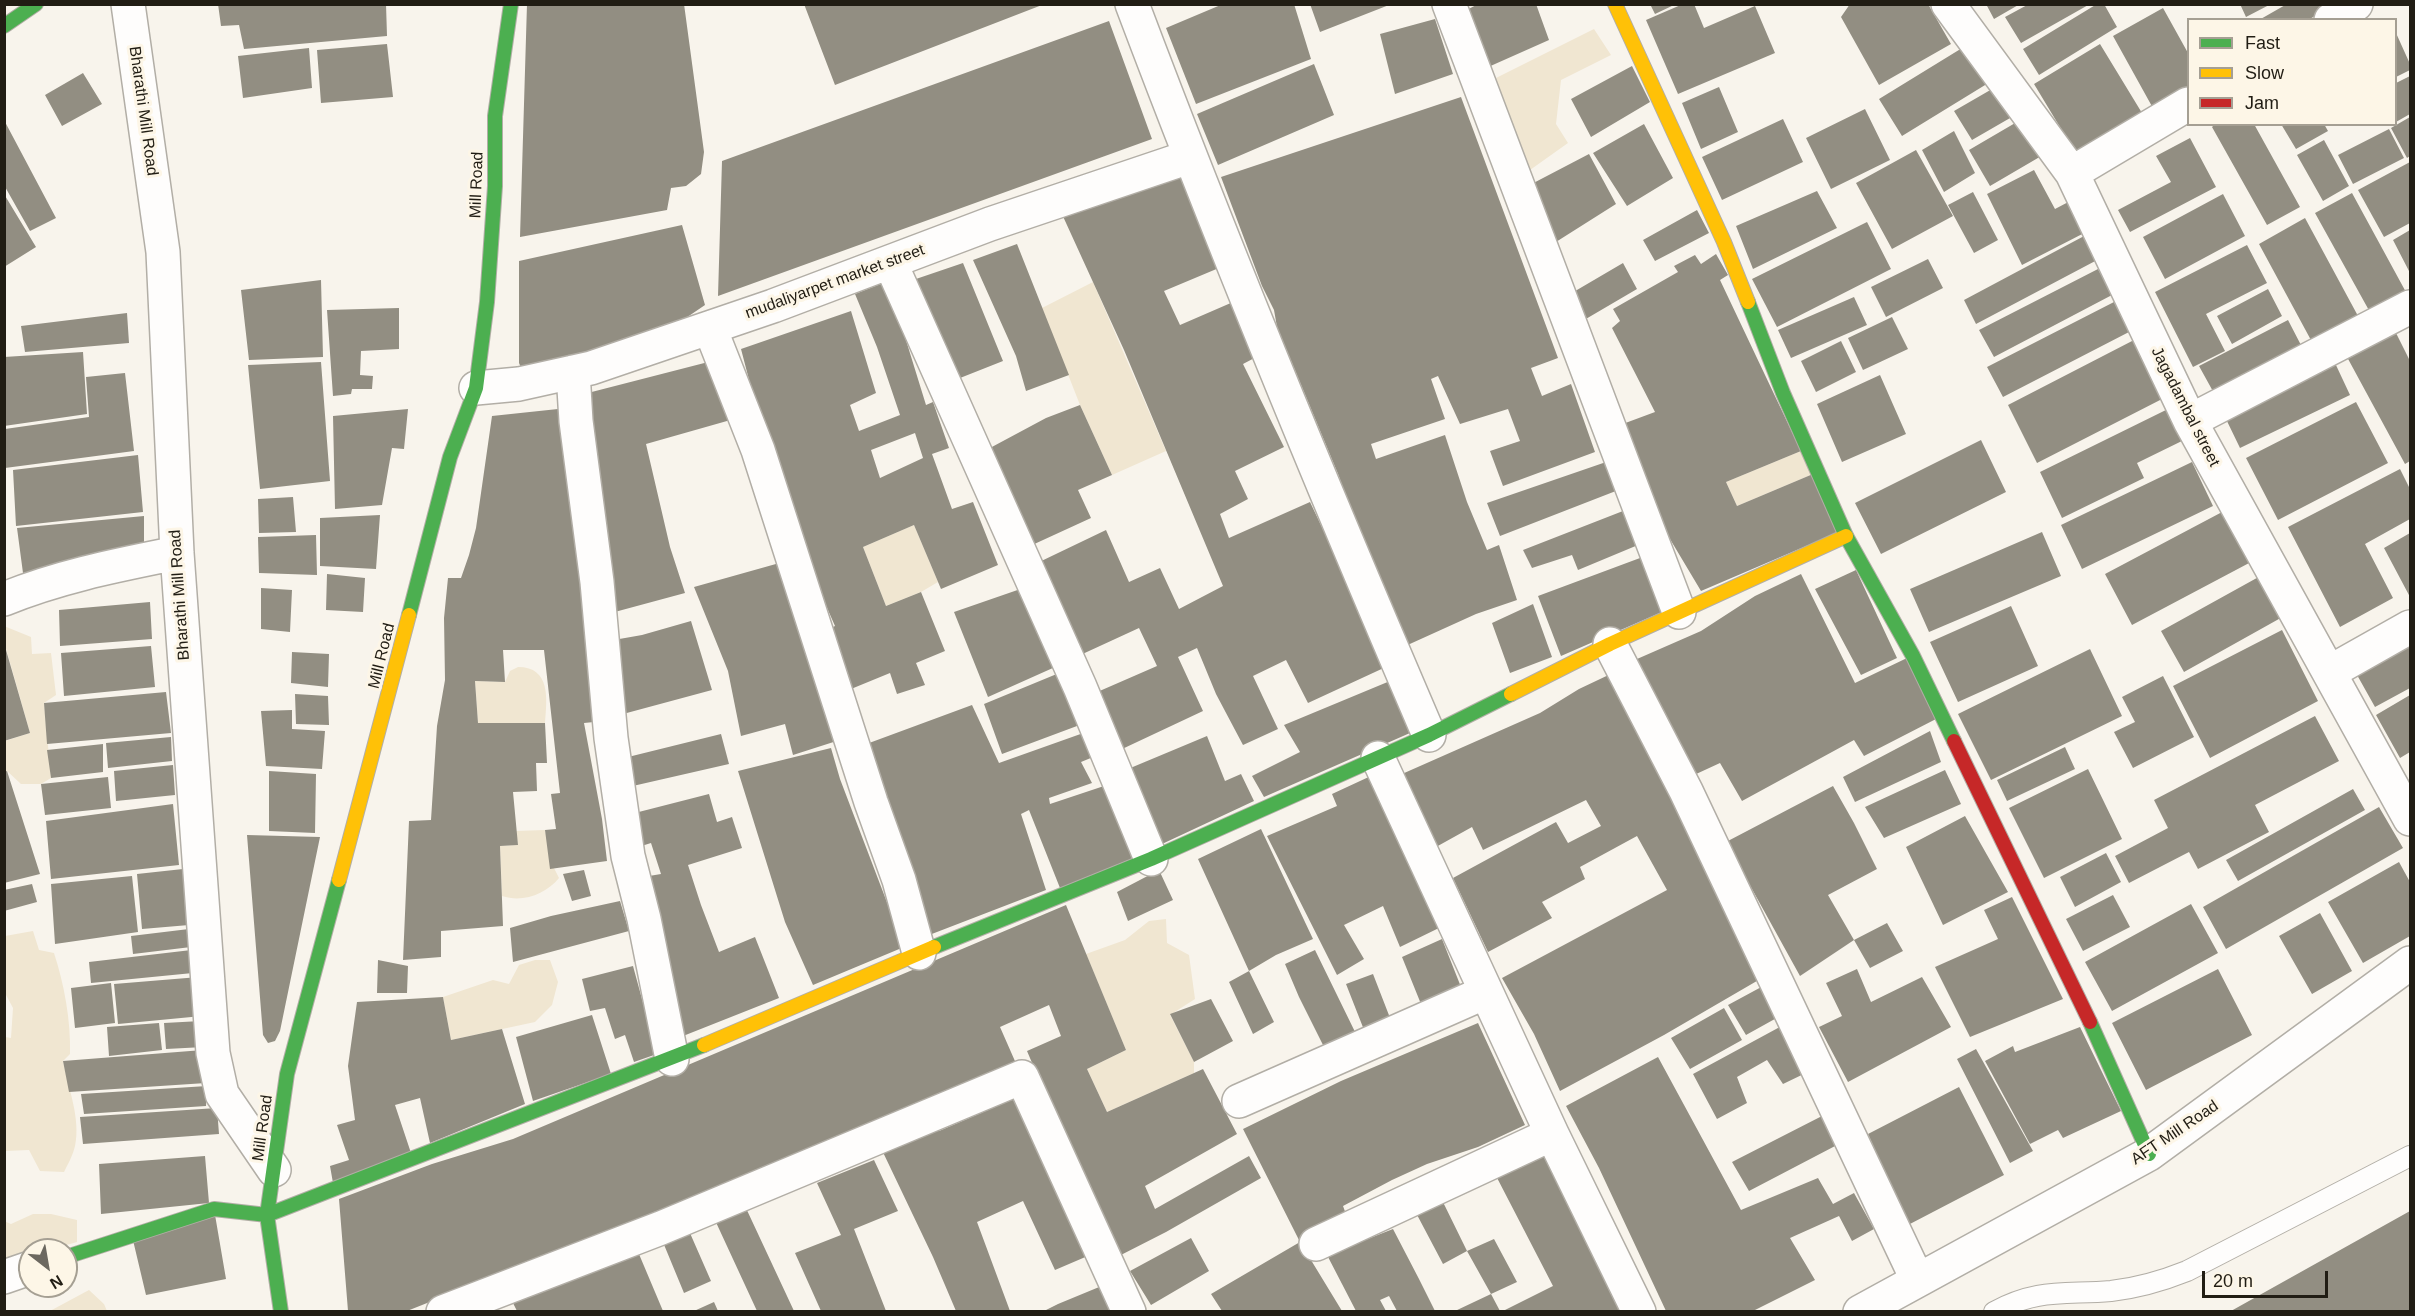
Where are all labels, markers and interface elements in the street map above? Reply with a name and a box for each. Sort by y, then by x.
legend [2187,18,2397,126]
text: Fast [2245,33,2280,53]
street label: Bharathi Mill Road [124,45,162,177]
text: Slow [2245,63,2284,83]
text: Jam [2245,93,2279,113]
street label: Mill Road [466,151,488,219]
street label: mudaliyarpet market street [743,241,927,323]
street label: Jagadambal street [2147,344,2223,470]
street label: Bharathi Mill Road [166,529,194,661]
street label: Mill Road [365,621,399,691]
street label: Mill Road [249,1094,277,1162]
street label: AFT Mill Road [2128,1097,2222,1169]
north arrow [18,1238,78,1298]
scale bar [2205,1259,2331,1297]
text: 20 m [2213,1271,2253,1291]
text: N [47,1272,66,1292]

